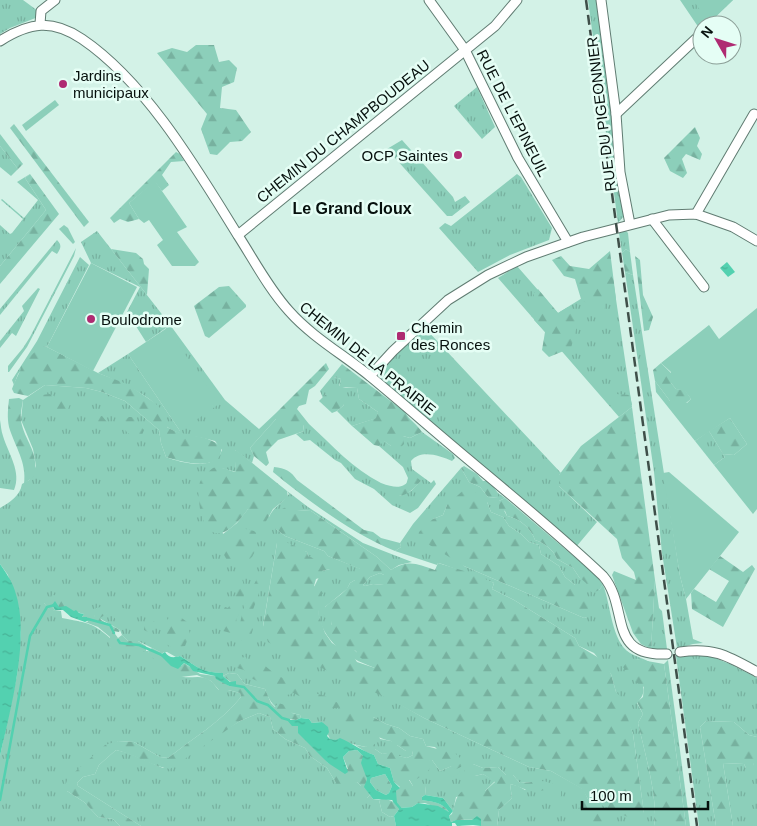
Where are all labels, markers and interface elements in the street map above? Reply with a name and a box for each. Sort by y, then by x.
north arrow [692,15,742,65]
text: N [697,23,716,41]
street label: RUE DU PIGEONNIER [583,35,619,192]
street label: RUE DE L'EPINEUIL [474,47,552,179]
street label: CHEMIN DU CHAMPBOUDEAU [253,56,433,206]
place label: Jardins municipaux [73,67,149,101]
marker: Jardins municipaux [57,78,69,90]
place label: OCP Saintes [362,147,448,164]
marker: OCP Saintes [452,149,464,161]
district label: Le Grand Cloux [292,200,412,217]
street label: CHEMIN DE LA PRAIRIE [297,298,439,418]
place label: Boulodrome [101,311,182,328]
marker: Boulodrome [85,313,97,325]
place label: Chemin des Ronces [411,319,490,353]
marker: Chemin des Ronces [395,330,407,342]
scale bar [582,778,708,810]
text: 100 m [590,787,632,804]

